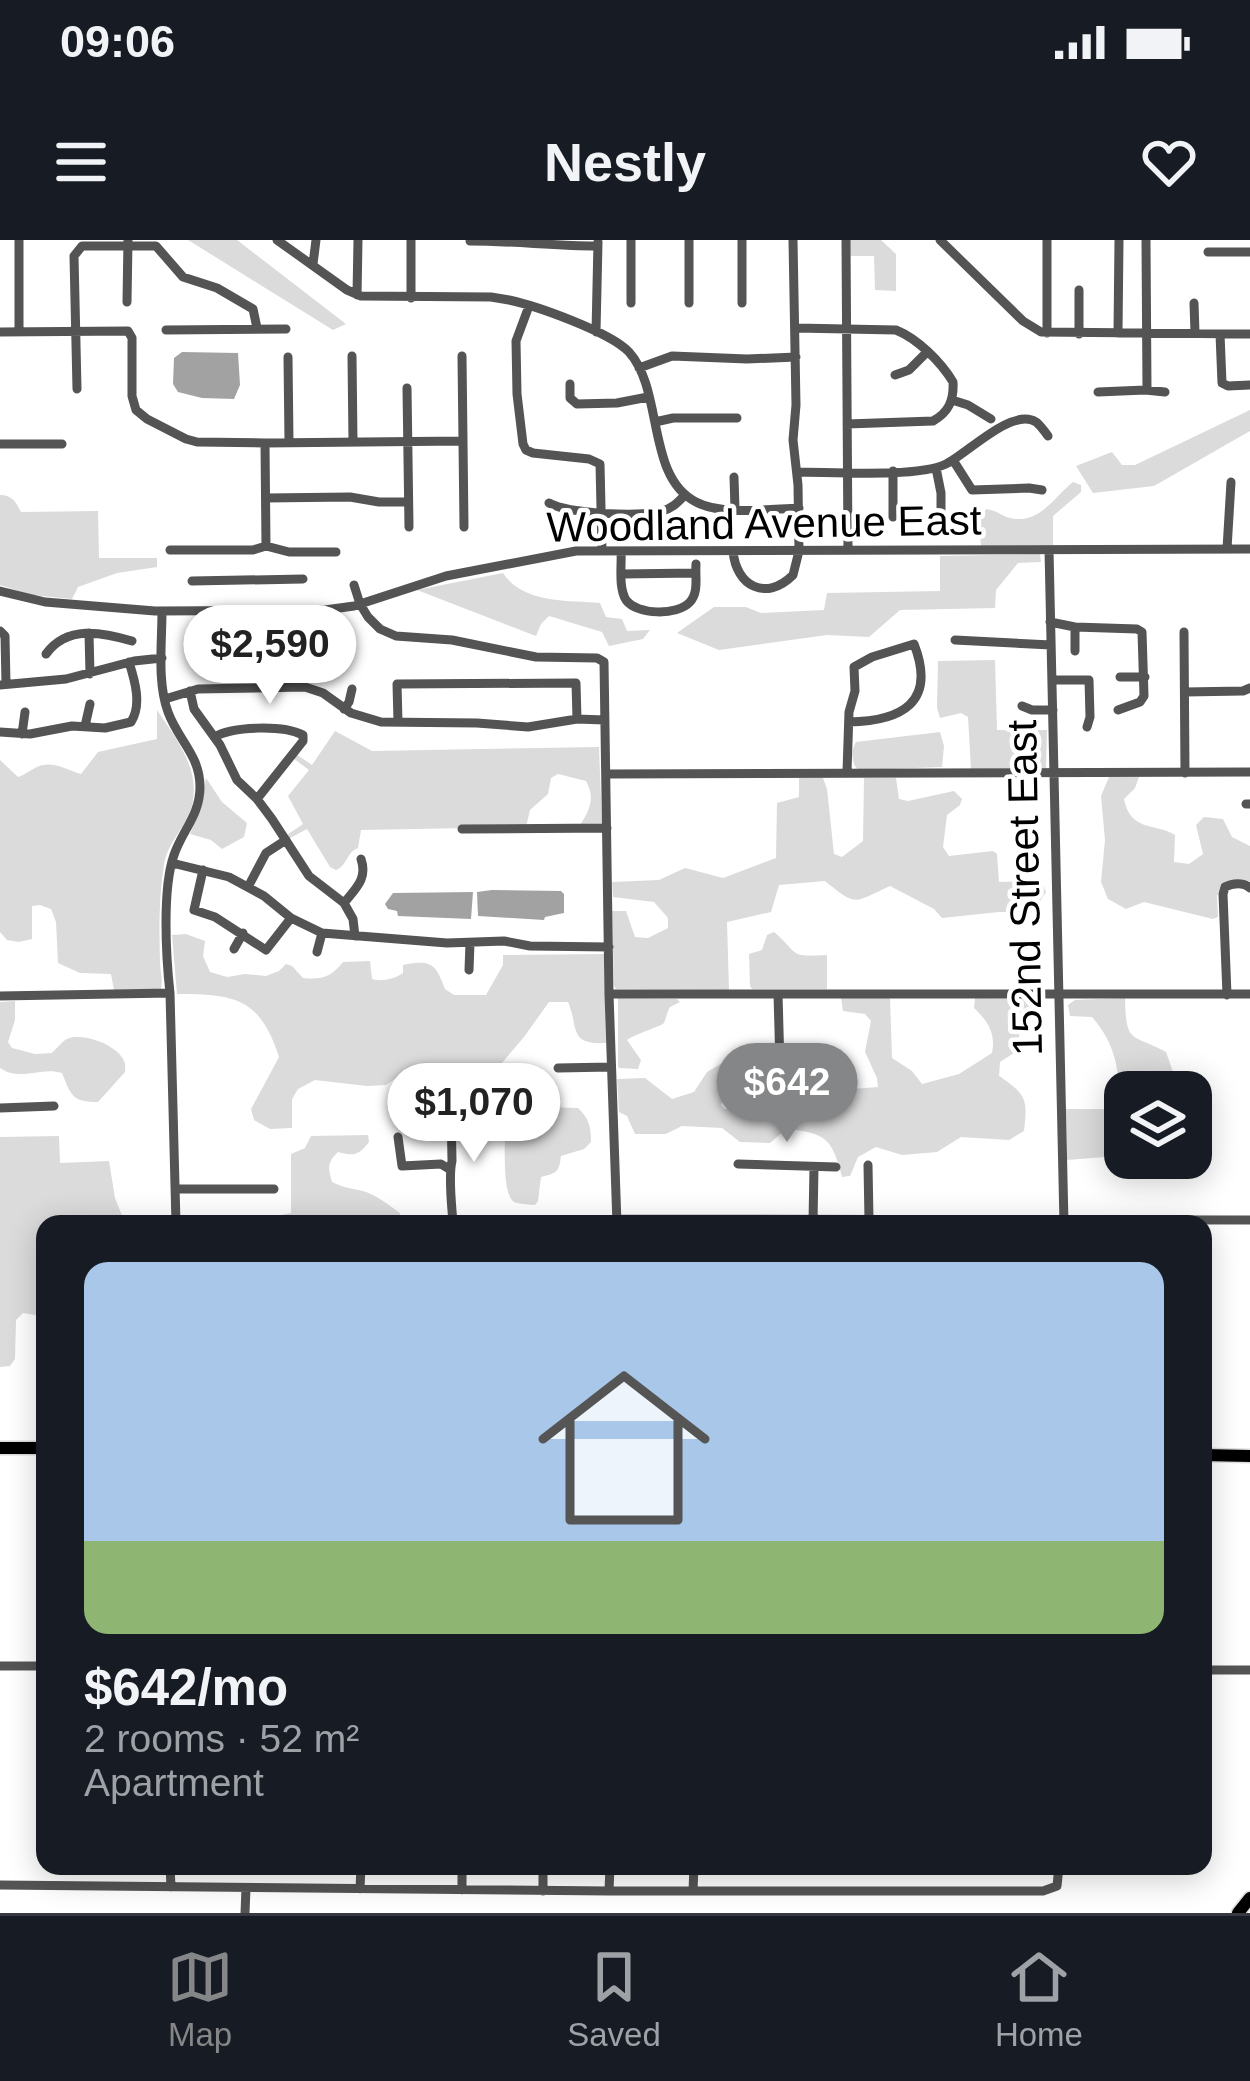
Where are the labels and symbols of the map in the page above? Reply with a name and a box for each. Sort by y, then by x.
street label: Woodland Avenue East [546,496,982,551]
pin: $2,590 [172,605,368,707]
street label: 152nd Street East [998,719,1051,1056]
pin: $642 [716,1043,858,1145]
pin: $1,070 [376,1063,572,1165]

